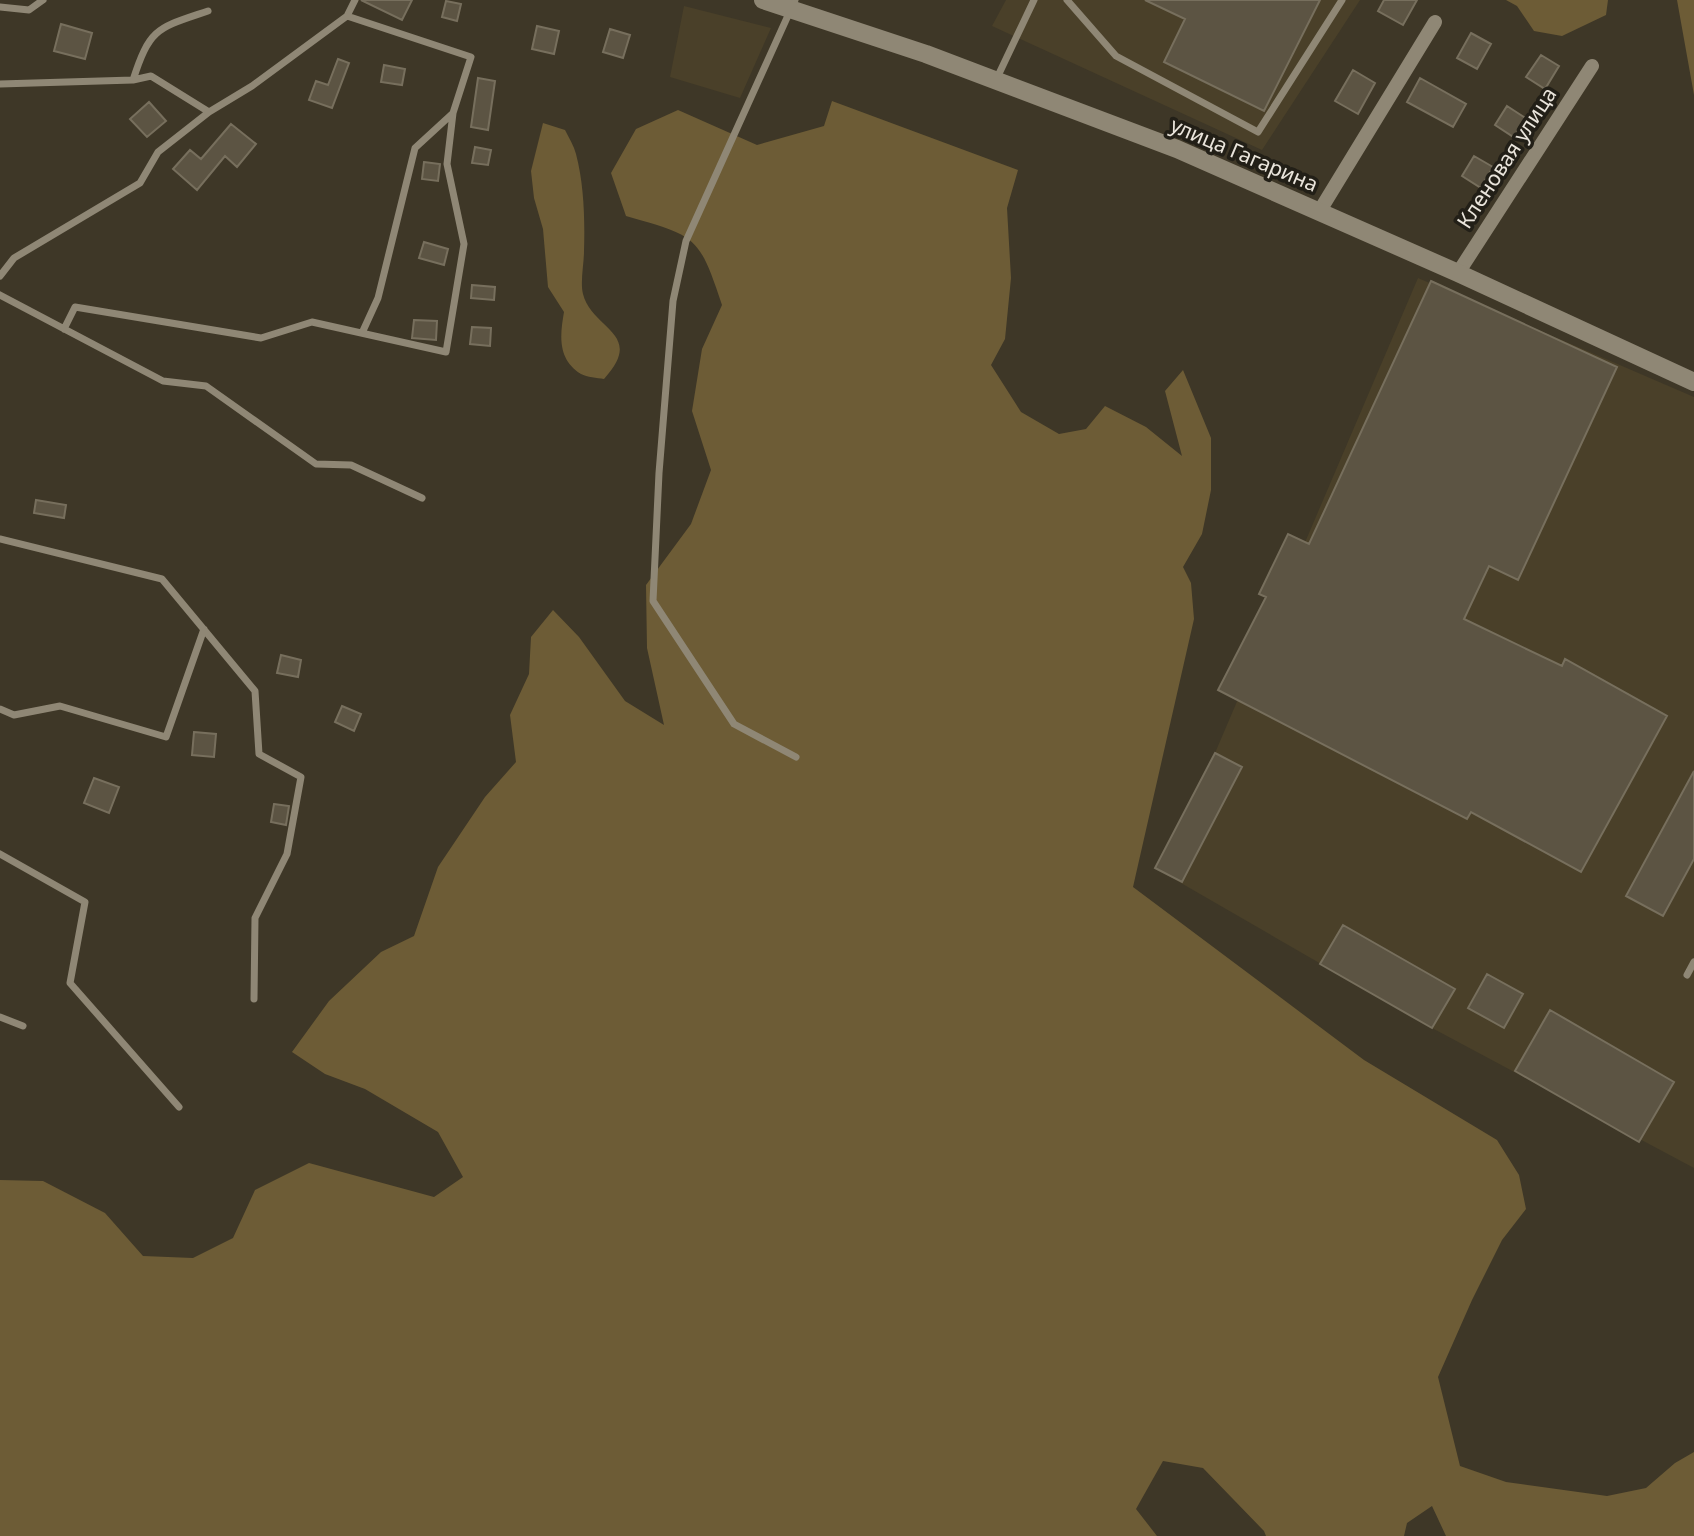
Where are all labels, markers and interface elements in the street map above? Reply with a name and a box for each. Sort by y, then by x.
street label: Кленовая улица [1450,81,1562,233]
street label: улица Гагарина [1166,110,1322,198]

